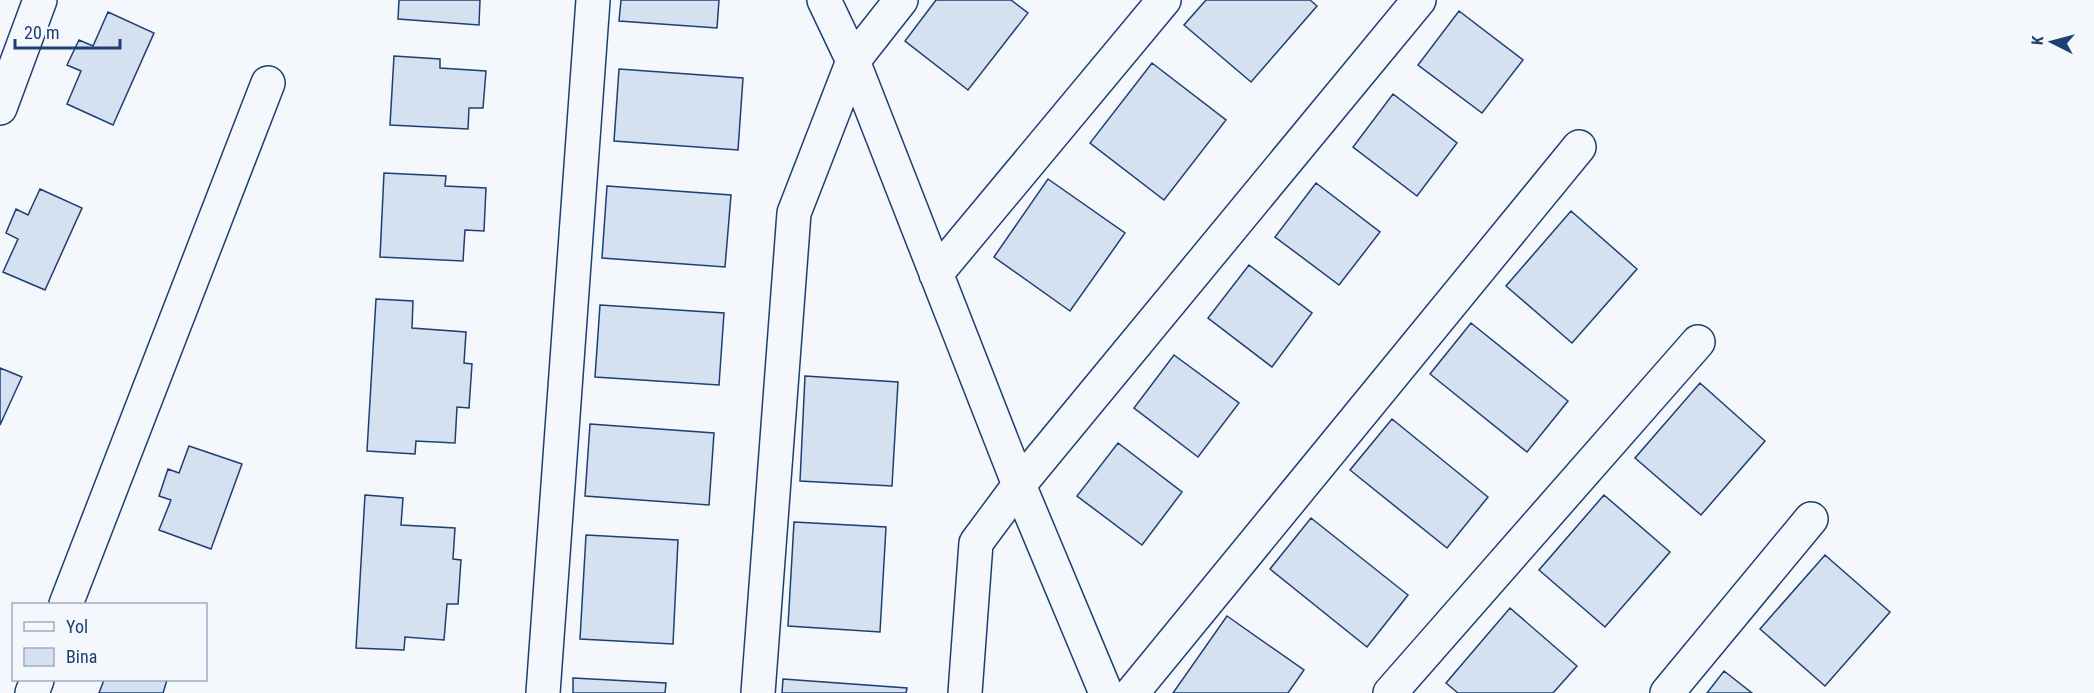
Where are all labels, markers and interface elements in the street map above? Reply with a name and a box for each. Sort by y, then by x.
scale bar [15,12,120,50]
north arrow [2022,12,2082,72]
text: 20 m [24,22,59,43]
text: K [2028,35,2048,46]
legend [12,603,207,681]
text: Yol [66,616,88,637]
text: Bina [66,646,97,667]

